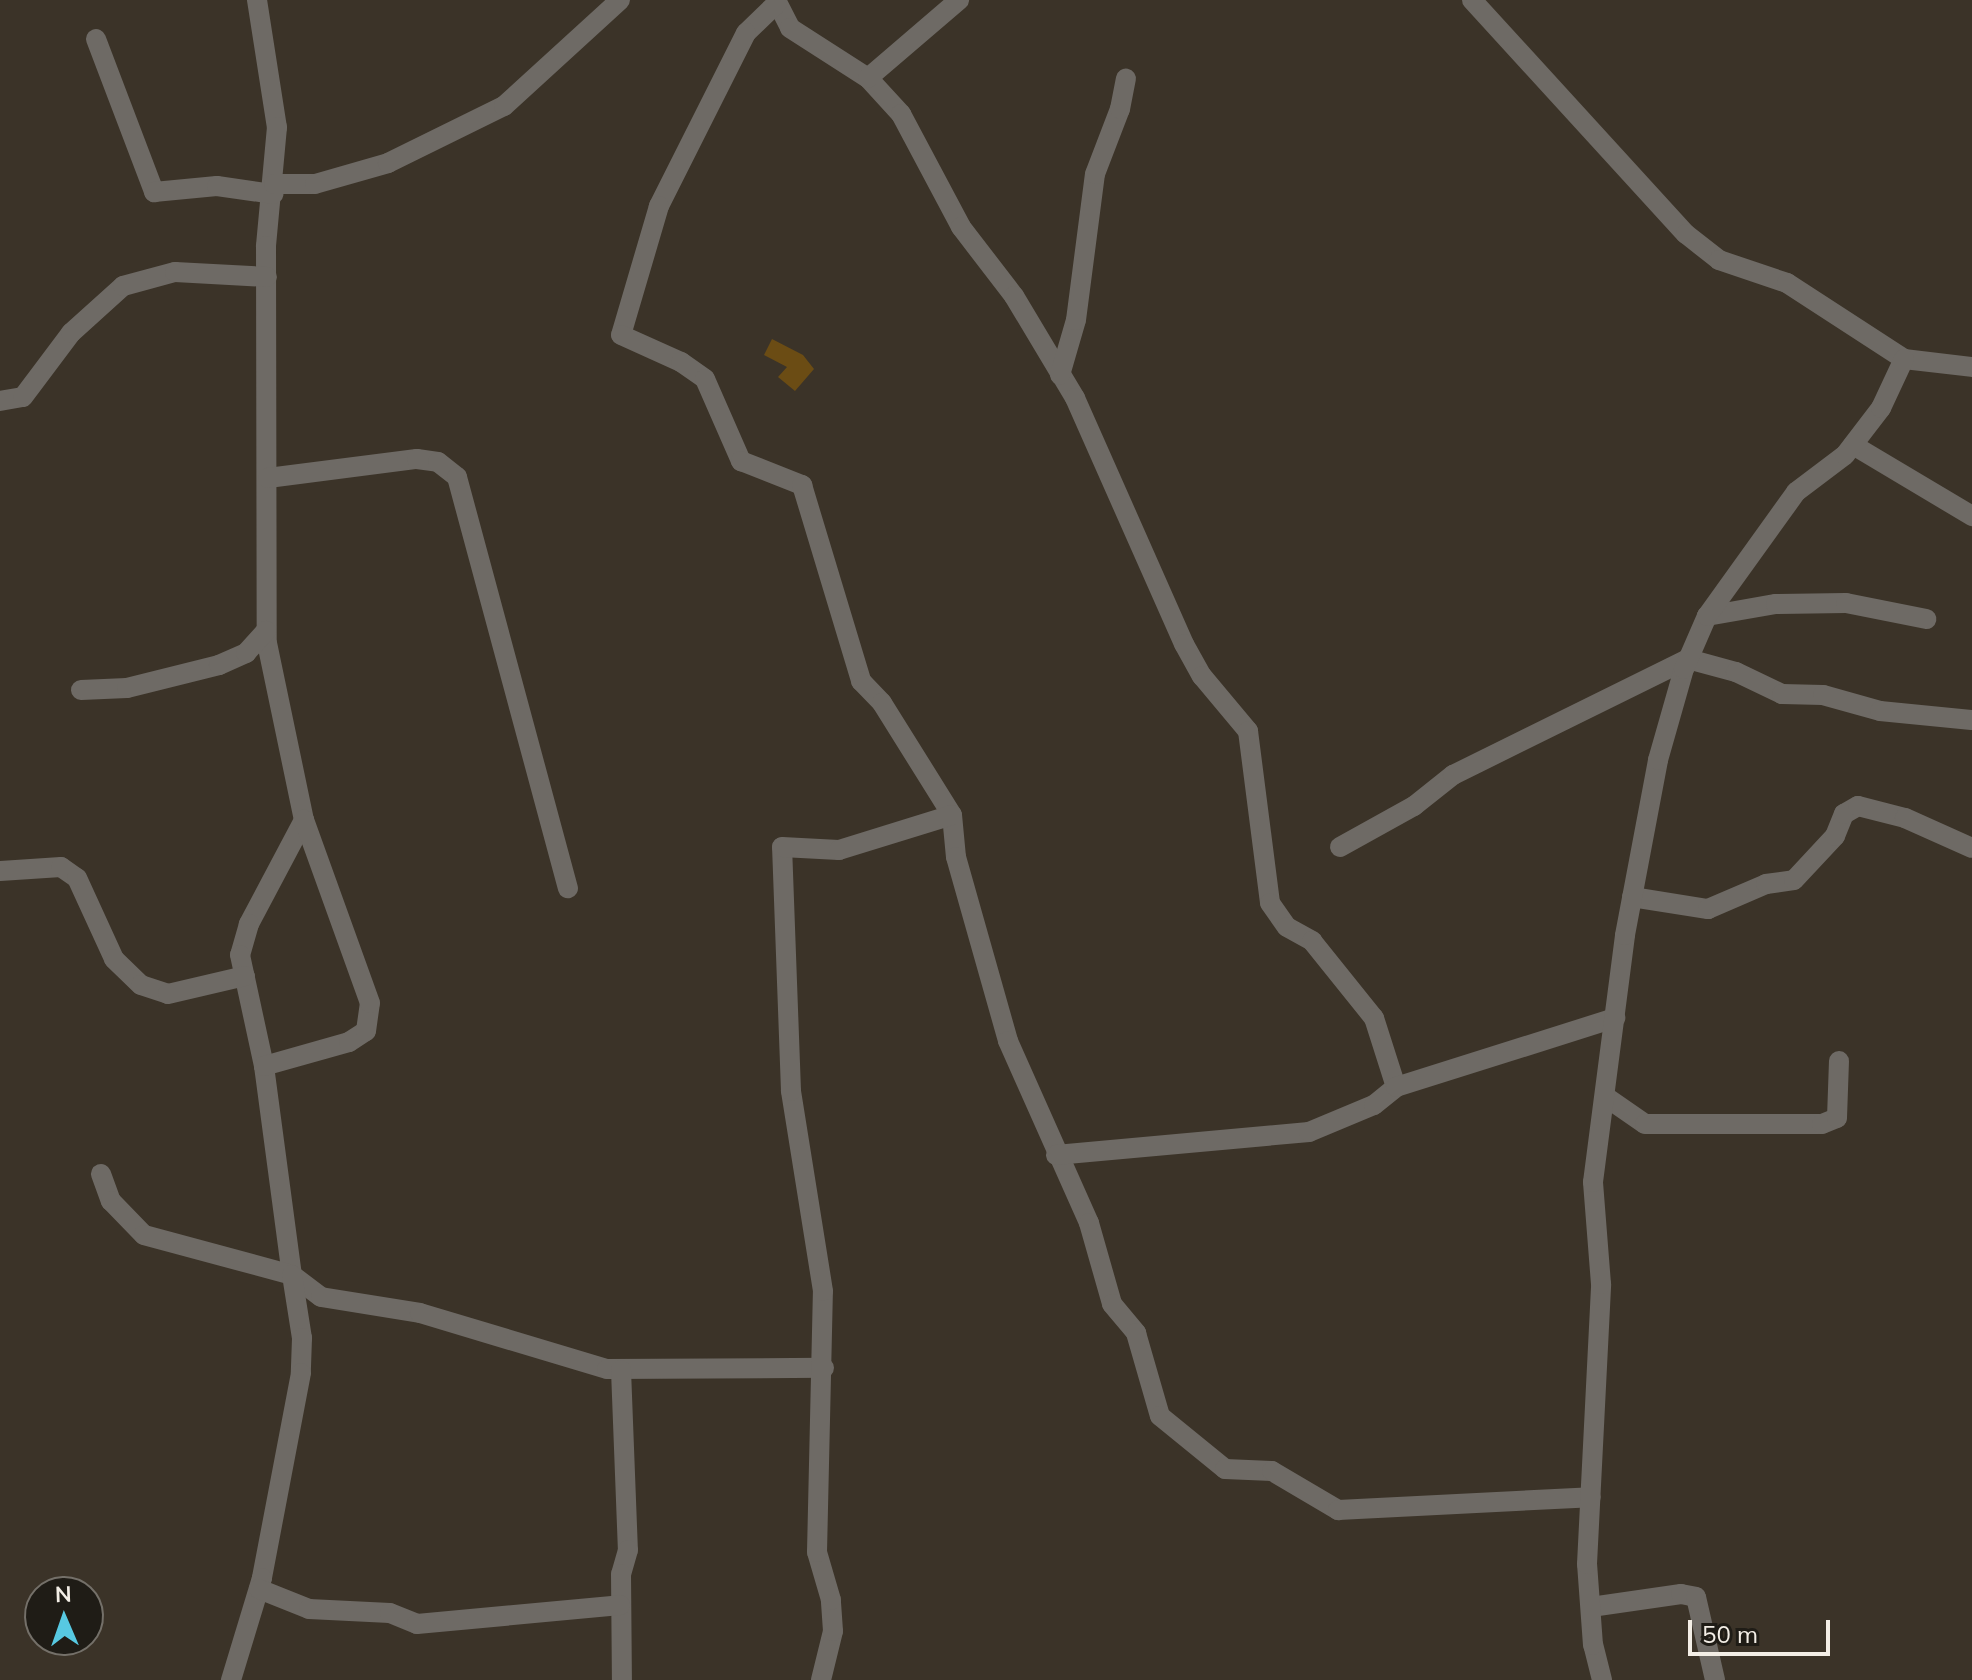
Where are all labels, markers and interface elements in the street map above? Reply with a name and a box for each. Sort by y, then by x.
north arrow [24,1576,104,1656]
text: N [54,1580,72,1608]
scale bar [1692,1604,1834,1654]
text: 50 m [1702,1619,1758,1649]

